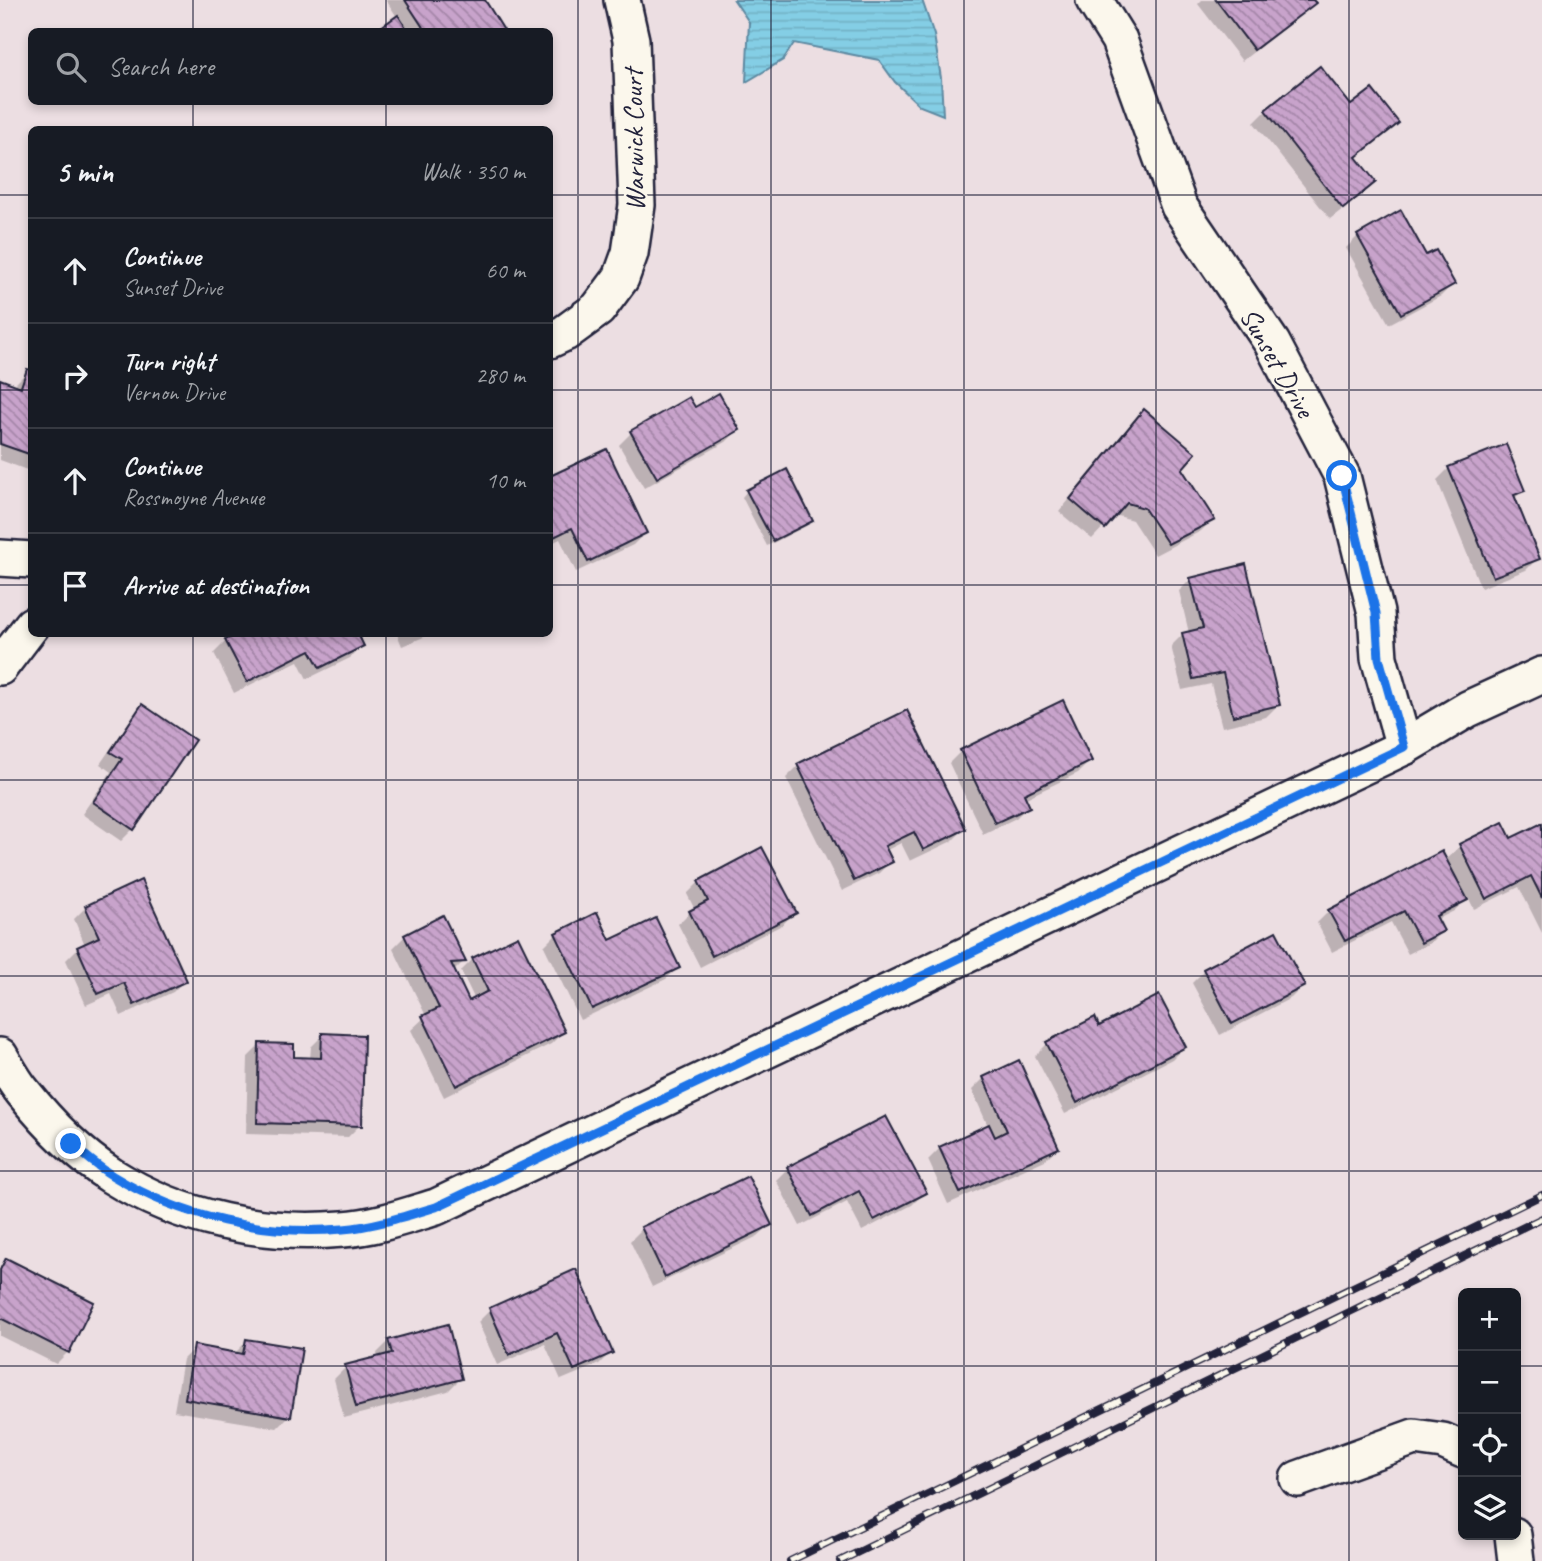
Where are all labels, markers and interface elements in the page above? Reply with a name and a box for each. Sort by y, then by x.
search box [28,28,553,105]
icon: search [52,48,90,86]
text: Search here [108,50,214,83]
street label: Warwick Court [615,65,652,212]
text: 5 min [56,153,113,191]
text: Walk · 350 m [421,157,525,186]
text: Continue [123,240,201,273]
icon: ahead [56,252,94,290]
text: 60 m [486,256,525,285]
text: Sunset Drive [123,273,222,302]
street label: Sunset Drive [1232,301,1324,425]
text: Turn right [123,345,214,378]
icon: right [56,357,94,395]
text: 280 m [476,361,525,390]
text: Vernon Drive [123,378,225,407]
text: Continue [123,450,201,483]
route start [1326,460,1357,491]
icon: ahead [56,462,94,500]
text: 10 m [486,466,525,495]
text: Rossmoyne Avenue [123,483,264,512]
icon: arrive [56,567,94,605]
text: Arrive at destination [123,569,309,602]
route end [55,1128,86,1159]
map controls [1458,1288,1521,1540]
button: + [1458,1288,1521,1351]
button: − [1458,1351,1521,1414]
button: locate [1458,1414,1521,1477]
button: layers [1458,1477,1521,1540]

